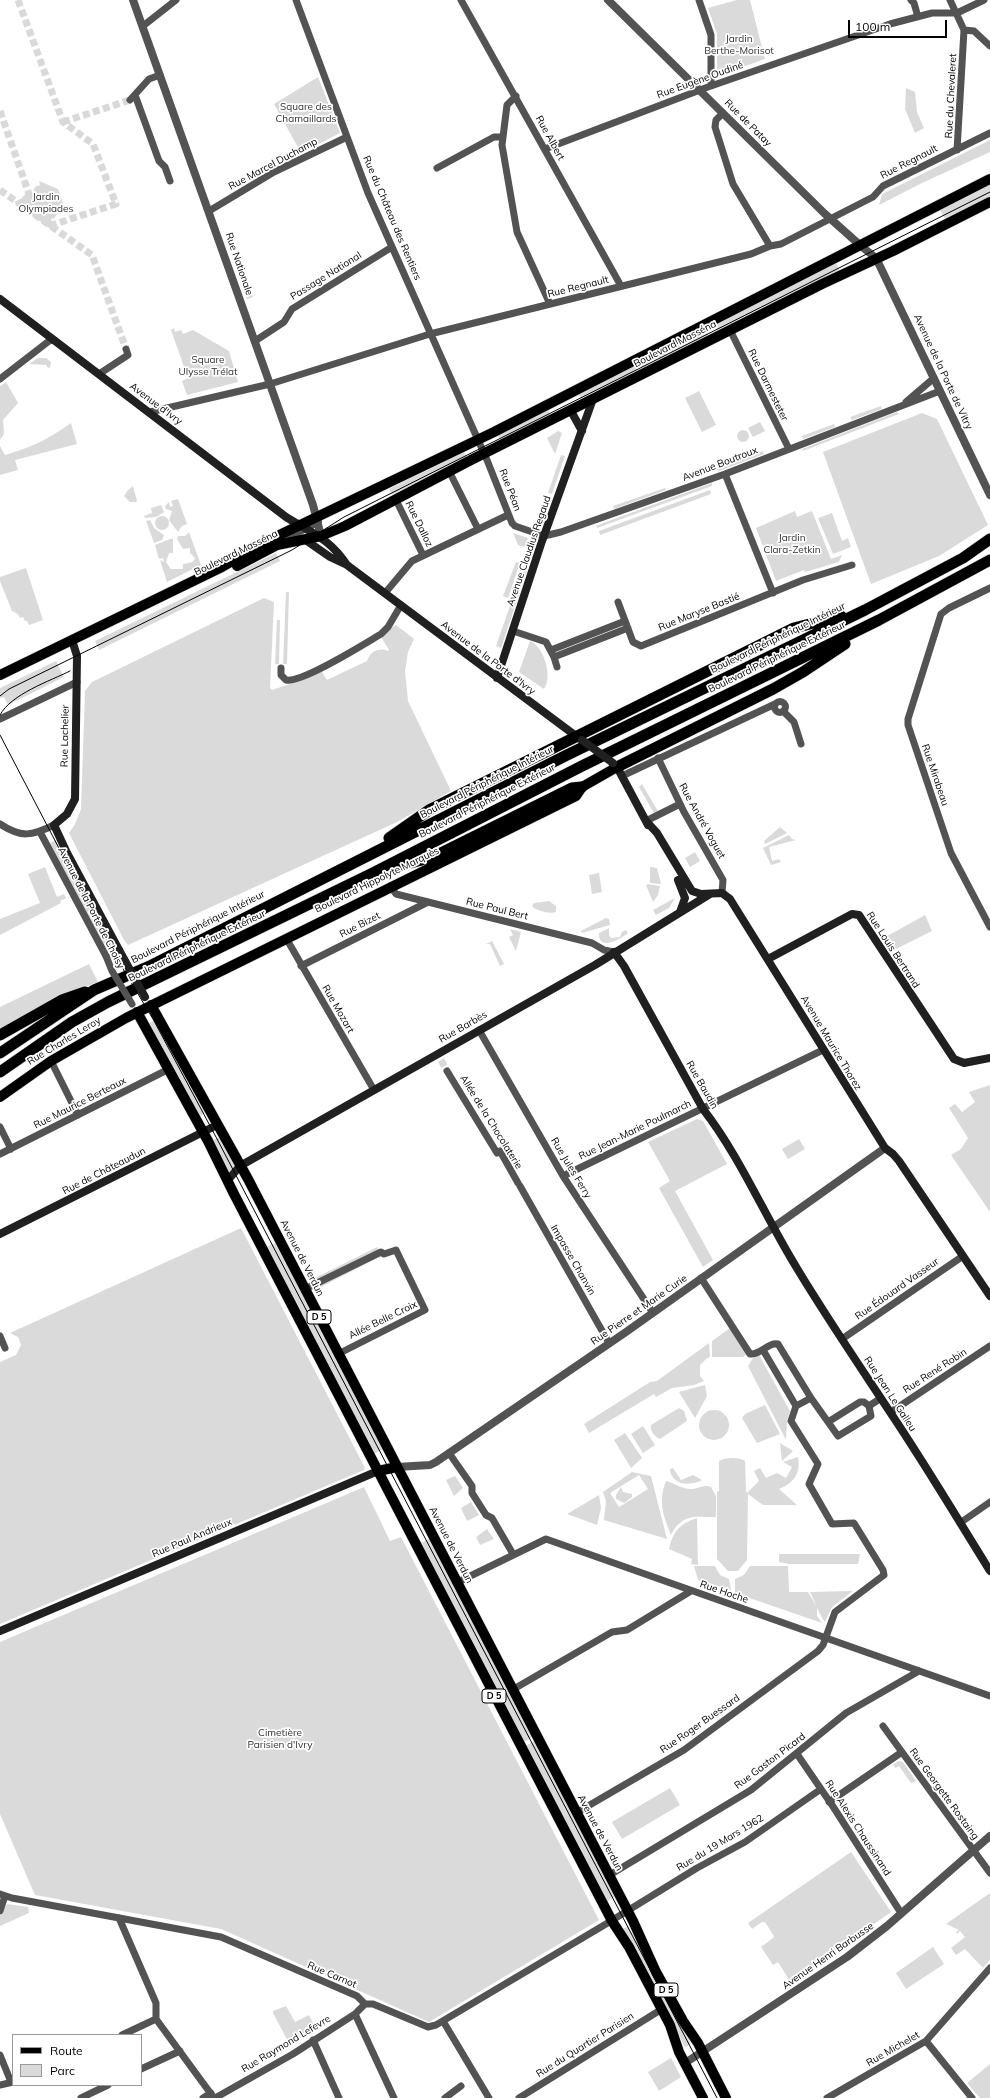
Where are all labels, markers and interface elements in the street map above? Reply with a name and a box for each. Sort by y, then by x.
scale bar [850,12,949,38]
text: 100 m [855,19,890,34]
park label: Jardin Berthe-Morisot [704,33,774,56]
street label: Rue du Chevaleret [943,53,959,139]
street label: Rue Eugène Oudiné [655,59,745,101]
street label: Rue de Patay [722,97,774,149]
park label: Square des Chamaillards [275,101,337,124]
street label: Rue Albert [533,114,567,162]
street label: Rue Marcel Duchamp [226,135,320,193]
street label: Rue Regnault [878,142,940,182]
street label: Rue du Château des Rentiers [360,154,424,282]
park label: Jardin Olympiades [19,191,73,214]
street label: Rue Nationale [223,231,255,297]
street label: Passage National [288,249,364,303]
street label: Rue Regnault [546,274,610,300]
street label: Avenue de la Porte de Vitry [911,312,975,432]
street label: Boulevard Masséna [632,318,718,370]
street label: Rue Darmesteter [745,347,791,423]
park label: Square Ulysse Trélat [178,354,238,378]
street label: Avenue d'Ivry [127,380,185,428]
street label: Avenue Boutroux [681,444,759,484]
street label: Rue Péan [496,467,524,513]
street label: Avenue Claudius Regaud [504,494,554,608]
street label: Rue Dalloz [403,499,435,549]
street label: Boulevard Masséna [192,528,280,578]
park label: Jardin Clara-Zetkin [763,532,821,556]
street label: Rue Maryse Bastié [657,590,741,634]
street label: Boulevard Périphérique Intérieur [709,600,847,676]
street label: Boulevard Périphérique Extérieur [706,618,848,696]
street label: Avenue de la Porte d'Ivry [438,619,538,697]
street label: Rue Lachelier [58,705,72,767]
street label: Boulevard Périphérique Intérieur [418,743,556,821]
street label: Rue Mirabeau [919,743,951,807]
street label: Boulevard Périphérique Extérieur [417,761,557,841]
street label: Rue André Voguet [676,781,728,861]
street label: Avenue de la Porte de Choisy [55,845,127,971]
street label: Boulevard Hippolyte Marquès [313,845,441,915]
street label: Boulevard Périphérique Intérieur [129,888,267,966]
street label: Rue Paul Bert [465,896,529,922]
street label: Boulevard Périphérique Extérieur [126,907,268,985]
street label: Rue Bizet [338,910,382,940]
street label: Rue Louis Bertrand [864,910,922,990]
street label: Rue Mozart [319,983,357,1035]
street label: Avenue Maurice Thorez [798,993,864,1093]
street label: Rue Barbès [437,1008,489,1046]
street label: Rue Charles Leroy [25,1014,103,1068]
street label: Rue Baudin [683,1059,721,1111]
street label: Allée de la Chocolaterie [457,1073,525,1171]
street label: Rue Maurice Berteaux [32,1074,128,1132]
street label: Rue Jean-Marie Poulmarch [577,1098,693,1162]
street label: Rue Jules Ferry [548,1135,594,1201]
street label: Rue de Châteaudun [60,1145,148,1197]
street label: Avenue de Verdun [277,1218,327,1298]
street label: Impasse Chanvin [548,1223,598,1297]
street label: Rue Édouard Vasseur [853,1256,941,1322]
street label: Rue Pierre et Marie Curie [589,1272,689,1348]
street label: Allée Belle Croix [347,1298,419,1342]
road number: D 5 [307,1310,331,1324]
street label: Rue René Robin [901,1346,969,1396]
street label: Rue Jean Le Galleu [861,1354,919,1434]
street label: Avenue de Verdun [426,1505,476,1585]
street label: Rue Paul Andrieux [150,1516,234,1560]
street label: Rue Hoche [698,1578,750,1606]
road number: D 5 [482,1689,506,1703]
street label: Rue Roger Buessard [658,1692,742,1756]
park label: Cimetière Parisien d'Ivry [248,1727,312,1750]
street label: Rue Gaston Picard [732,1730,808,1792]
street label: Rue Georgette Rostaing [907,1746,981,1842]
street label: Rue Alexis Chaussinand [823,1778,893,1878]
street label: Avenue de Verdun [575,1793,625,1873]
street label: Rue du 19 Mars 1962 [674,1812,766,1874]
street label: Avenue Henri Barbusse [780,1920,876,1992]
street label: Rue Carnot [306,1959,358,1991]
road number: D 5 [654,1983,678,1997]
street label: Rue du Quartier Parisien [534,2010,636,2080]
street label: Rue Raymond Lefevre [239,2013,333,2075]
street label: Rue Michelet [864,2029,922,2069]
legend [12,2034,142,2086]
text: Route [50,2043,83,2058]
text: Parc [50,2063,75,2078]

